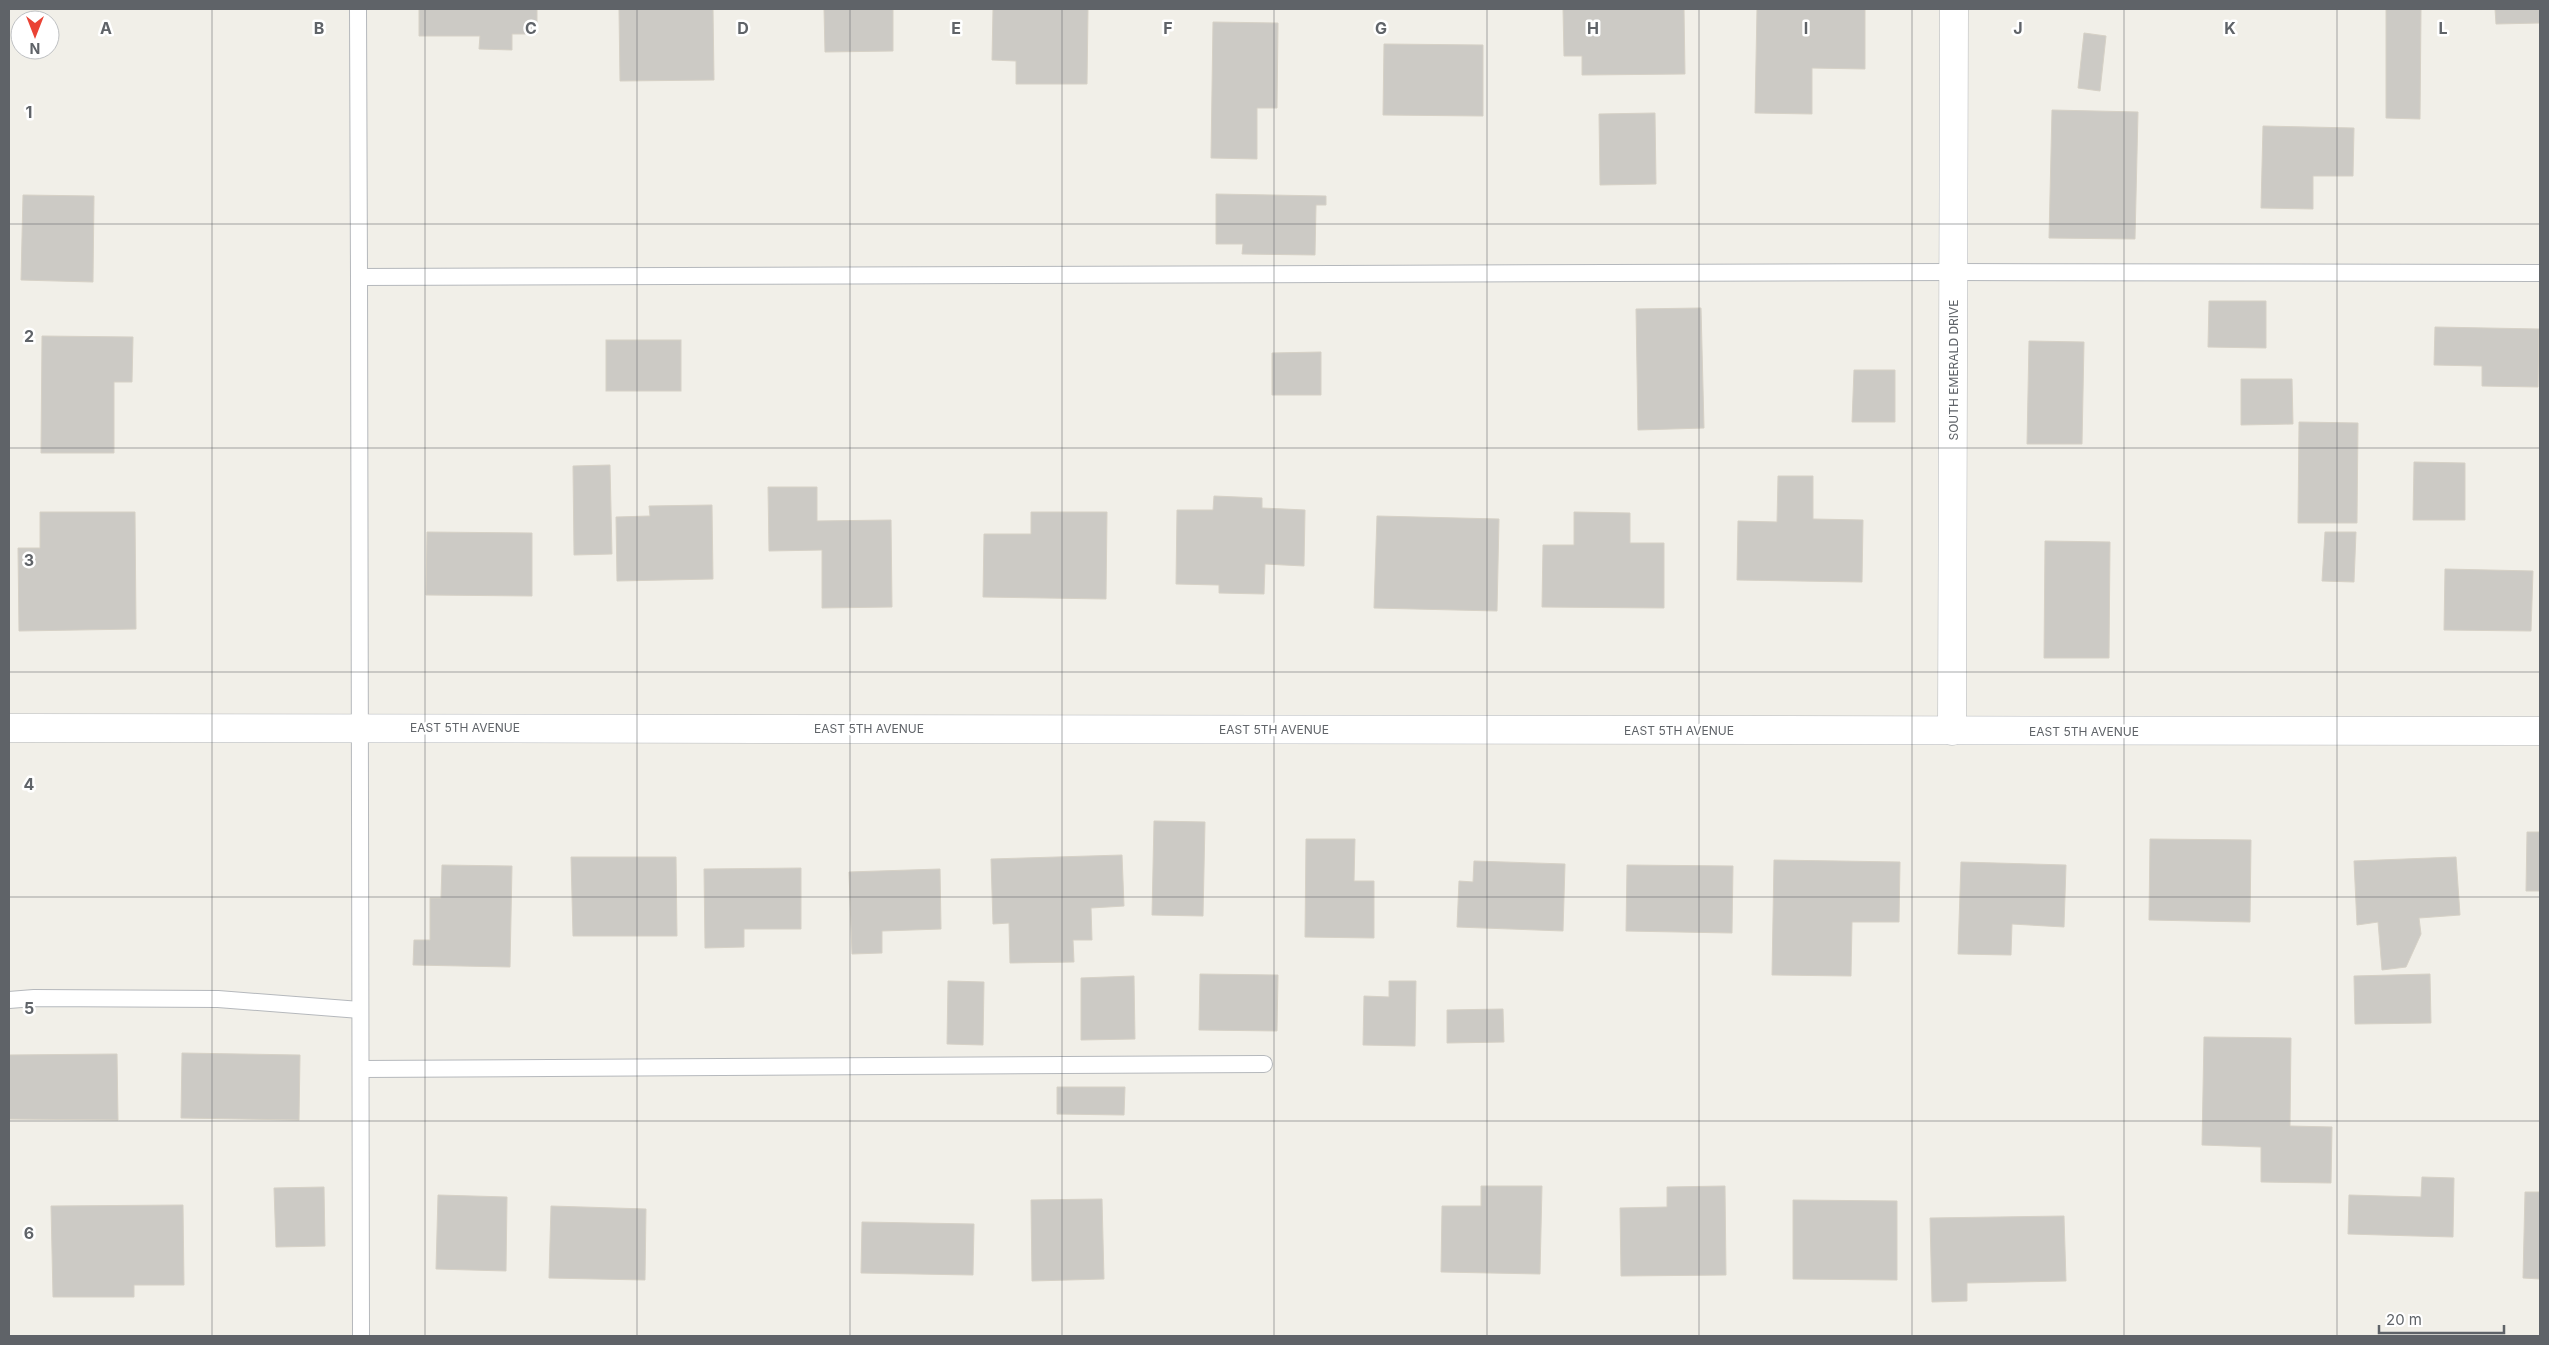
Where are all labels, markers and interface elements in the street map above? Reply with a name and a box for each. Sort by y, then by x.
north arrow [10,10,60,60]
text: A [100,18,112,38]
text: B [314,18,324,38]
text: C [525,18,537,38]
text: D [737,18,749,38]
text: E [951,18,961,38]
text: F [1163,18,1173,38]
text: G [1375,18,1387,38]
text: H [1587,18,1599,38]
text: I [1804,18,1808,38]
text: J [2013,18,2023,38]
text: K [2224,18,2236,38]
text: L [2438,18,2448,38]
text: N [30,40,40,57]
text: 1 [26,102,32,122]
street label: SOUTH EMERALD DRIVE [1946,299,1961,441]
text: 2 [24,326,34,346]
text: 3 [24,550,34,570]
street label: EAST 5TH AVENUE [410,720,520,735]
street label: EAST 5TH AVENUE [814,721,924,736]
street label: EAST 5TH AVENUE [1219,722,1329,737]
street label: EAST 5TH AVENUE [1624,723,1734,738]
street label: EAST 5TH AVENUE [2029,724,2139,739]
text: 4 [24,774,35,794]
text: 5 [24,998,34,1018]
text: 6 [24,1223,34,1243]
scale bar [2379,1302,2504,1334]
text: 20 m [2386,1310,2422,1329]

